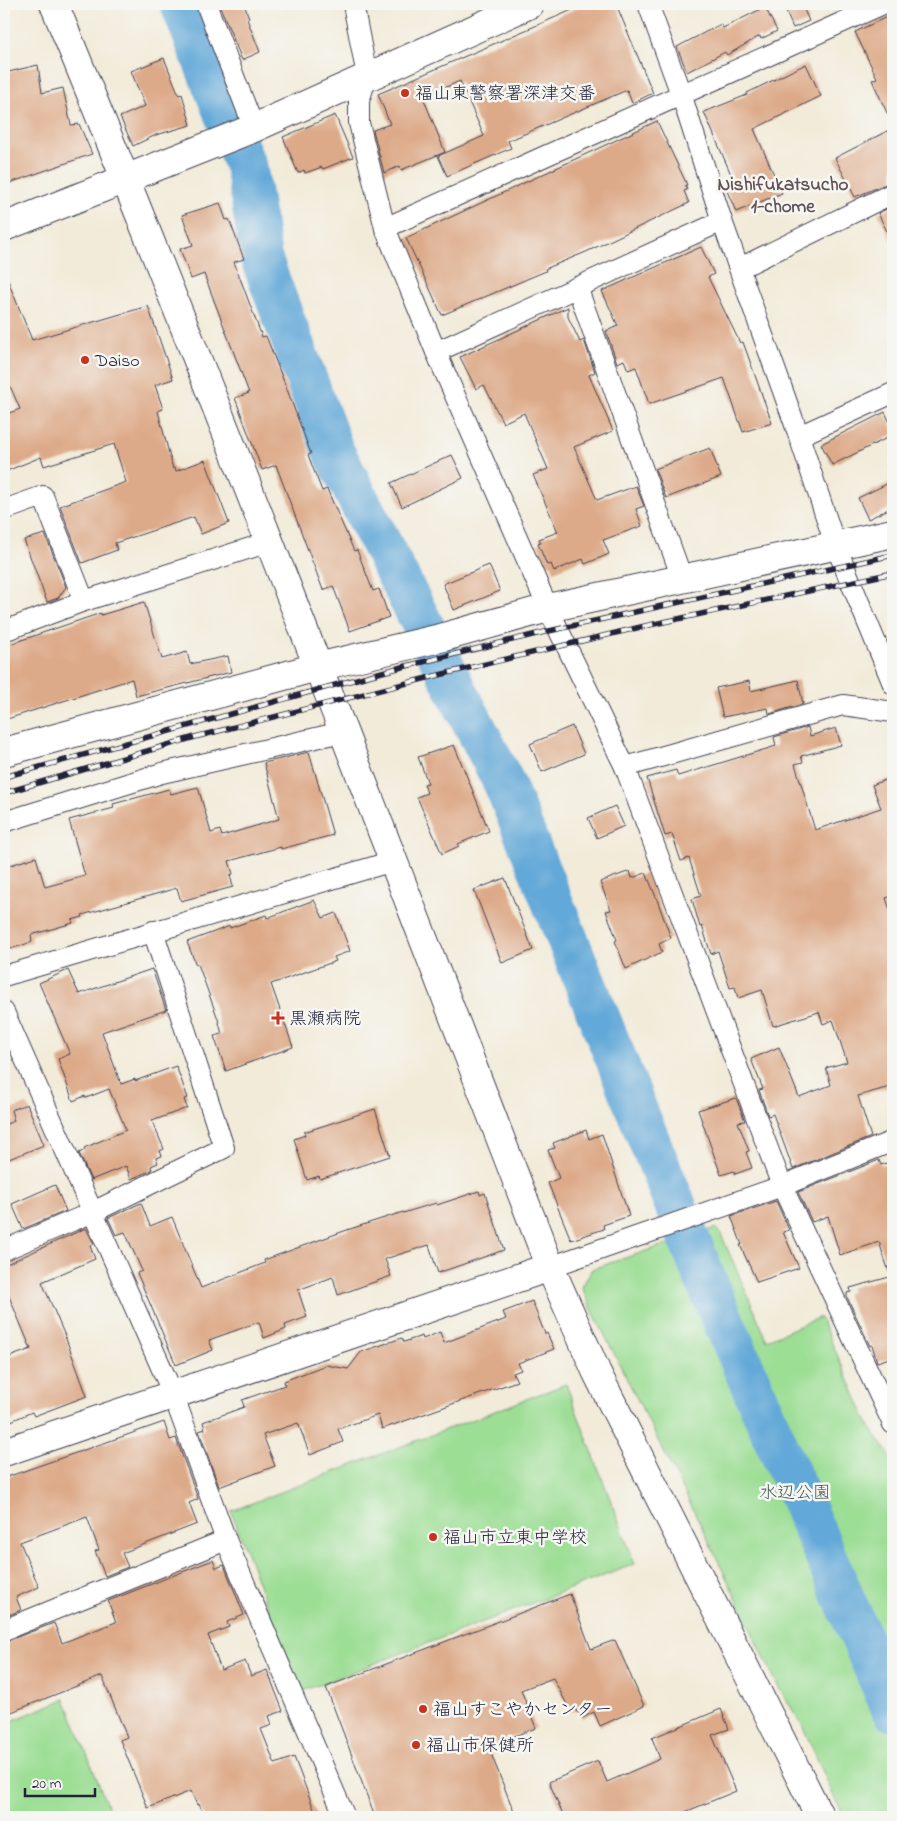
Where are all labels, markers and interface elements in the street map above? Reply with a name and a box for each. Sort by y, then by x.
place label: 福山東警察署深津交番 [415,82,595,108]
marker: 福山東警察署深津交番 [399,87,411,99]
district label: Nishifukatsucho 1-chome [718,172,849,221]
place label: Daiso [94,349,140,375]
marker: Daiso [79,354,91,366]
place label: 黒瀬病院 [289,1007,361,1033]
marker: 黒瀬病院 [271,1011,285,1025]
park label: 水辺公園 [759,1481,831,1507]
place label: 福山市立東中学校 [443,1526,587,1552]
marker: 福山市立東中学校 [427,1531,439,1543]
place label: 福山すこやかセンター [433,1698,612,1724]
marker: 福山すこやかセンター [417,1703,429,1715]
place label: 福山市保健所 [426,1734,534,1760]
marker: 福山市保健所 [410,1739,422,1751]
scale bar [25,1766,95,1798]
text: 20 m [32,1773,62,1795]

